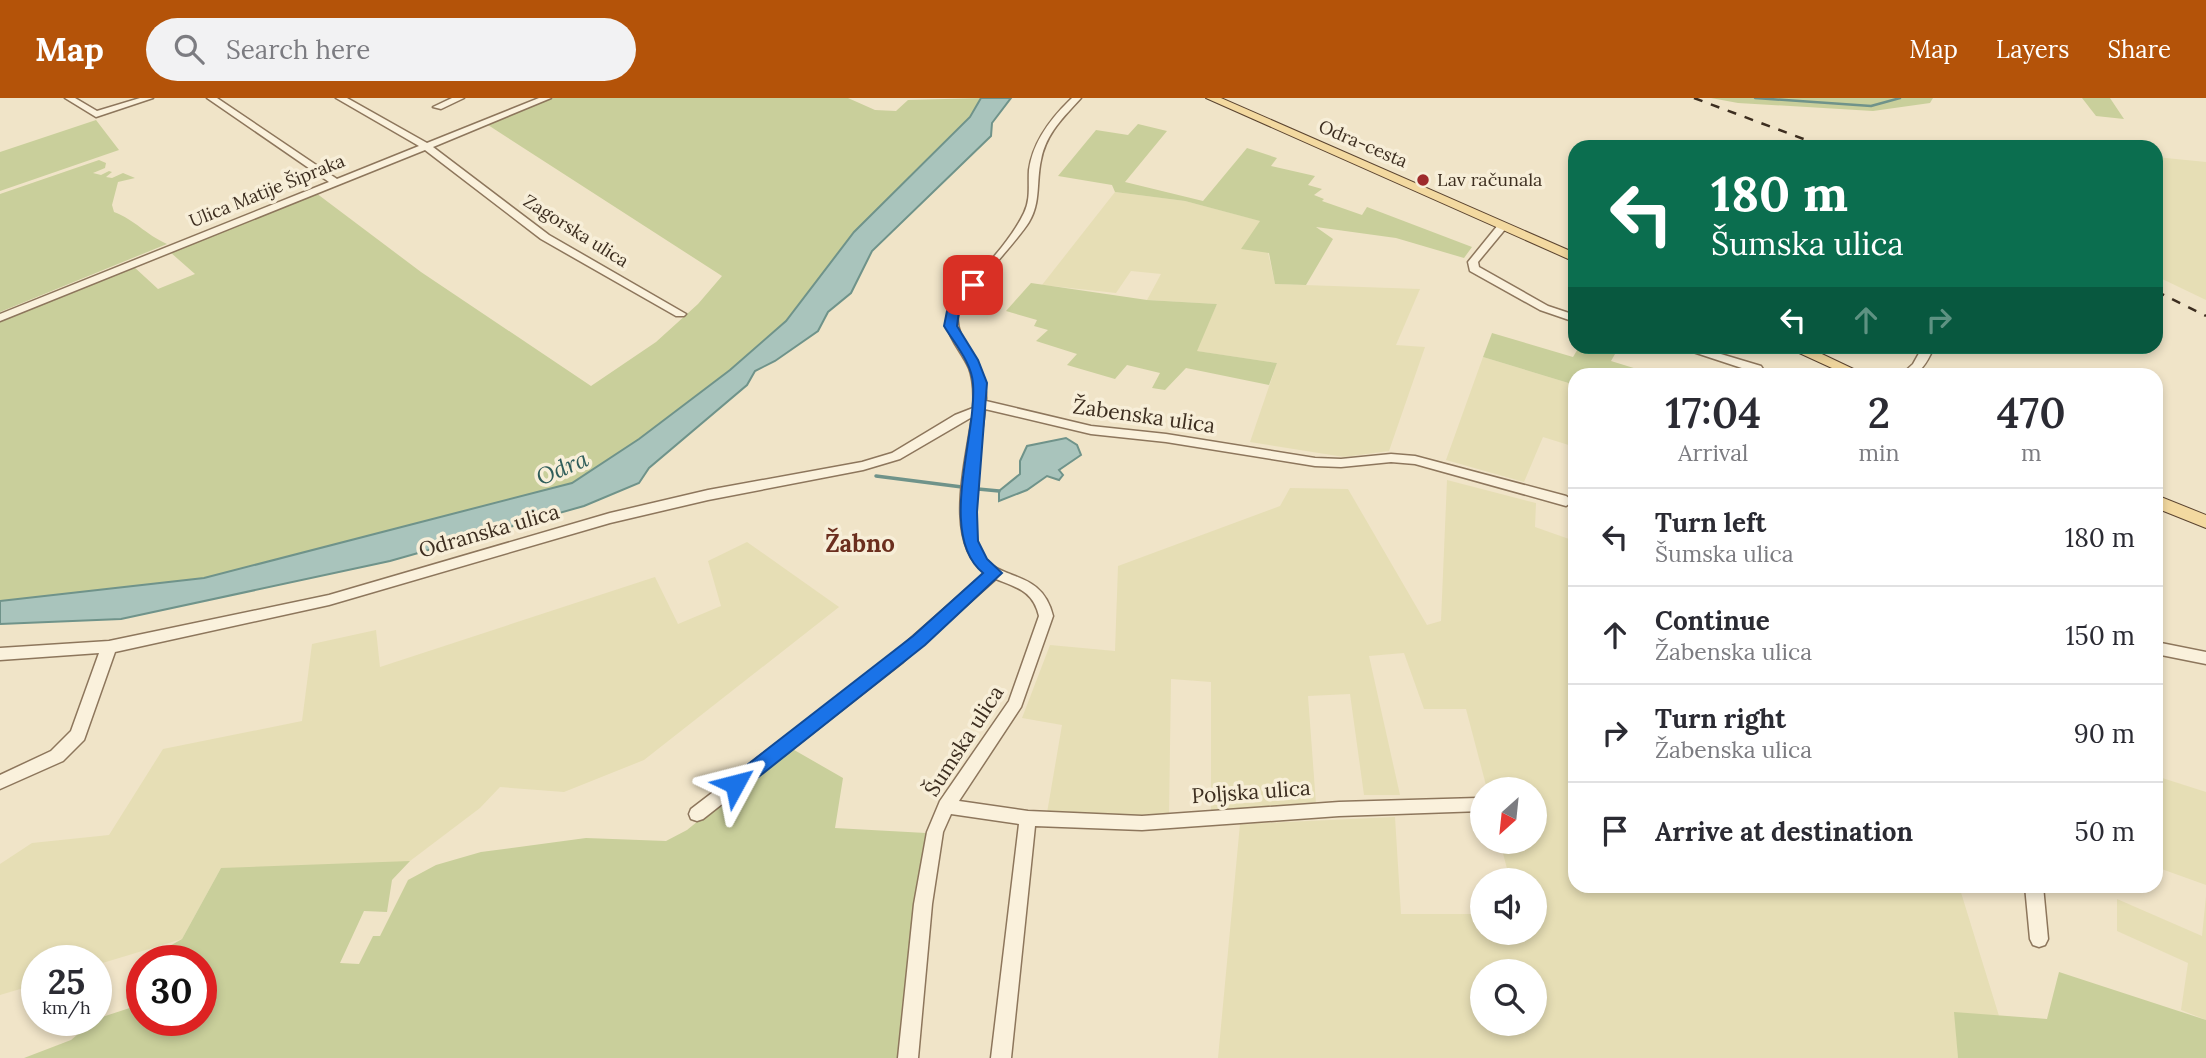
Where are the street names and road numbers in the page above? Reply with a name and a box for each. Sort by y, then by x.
street label: Odra-cesta [1315,114,1411,173]
street label: Ulica Matije Šipraka [186,149,348,232]
street label: Zagorska ulica [519,189,633,272]
street label: Žabenska ulica [1071,392,1217,439]
street label: Odranska ulica [415,497,562,563]
street label: Šumska ulica [918,680,1009,801]
street label: Poljska ulica [1190,774,1312,809]

